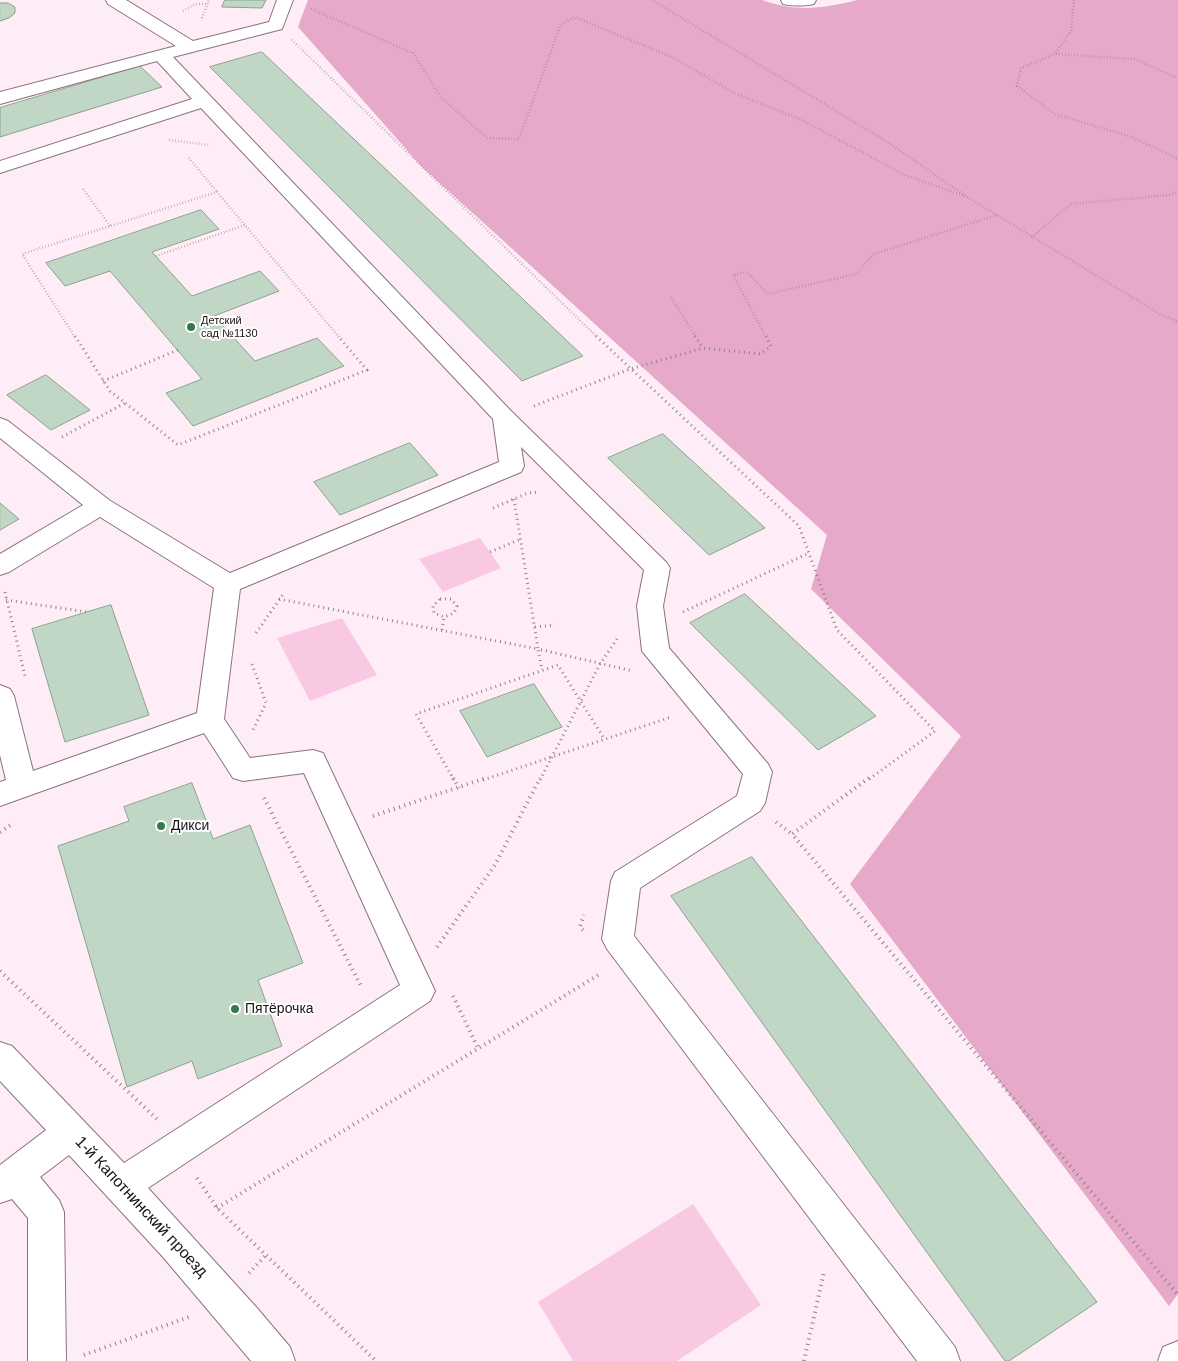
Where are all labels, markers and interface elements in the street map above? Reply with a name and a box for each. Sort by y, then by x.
place label: Детский сад №1130 [201,314,258,340]
marker: Детский сад №1130 [185,321,197,333]
place label: Дикси [171,818,209,834]
marker: Дикси [155,820,167,832]
place label: Пятёрочка [245,1001,314,1017]
marker: Пятёрочка [229,1003,241,1015]
street label: 1-й Капотнинский проезд [71,1133,211,1281]

